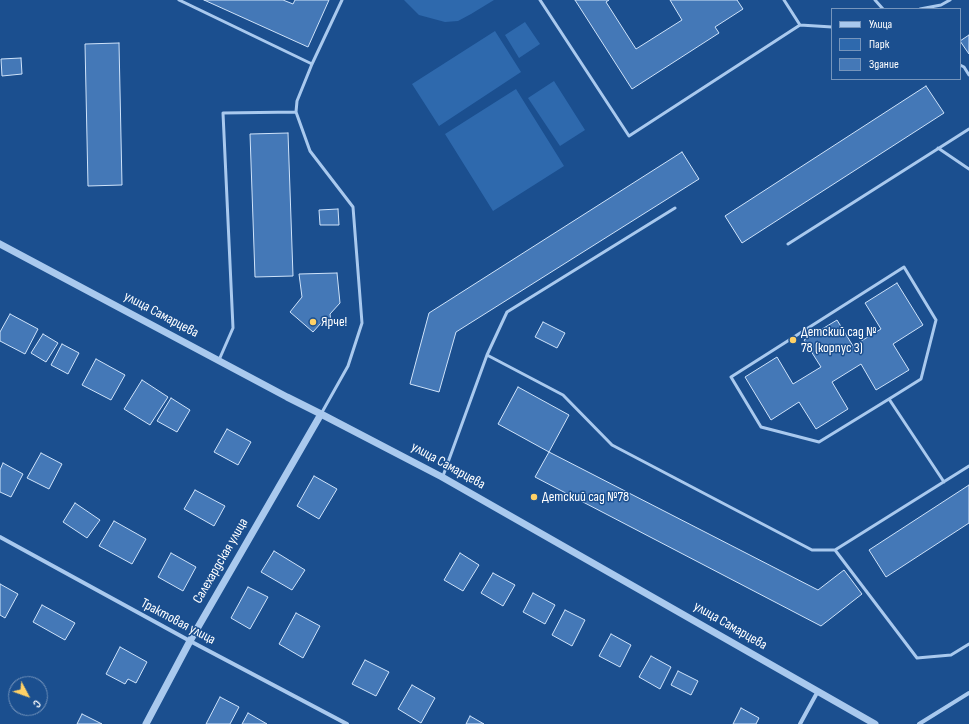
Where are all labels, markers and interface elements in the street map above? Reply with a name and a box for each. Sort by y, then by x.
legend [831,8,961,80]
text: Улица [869,17,892,32]
text: Парк [869,37,889,52]
text: Здание [869,57,899,72]
street label: улица Самарцева [121,288,201,342]
place label: Ярче! [321,314,347,330]
marker: Ярче! [308,317,318,327]
place label: Детский сад № 78 (корпус 3) [801,324,877,356]
marker: Детский сад № 78 (корпус 3) [788,335,798,345]
street label: улица Самарцева [408,439,488,493]
place label: Детский сад №78 [542,489,629,505]
marker: Детский сад №78 [529,492,539,502]
street label: Салехардская улица [190,515,252,607]
street label: Трактовая улица [138,595,218,649]
street label: улица Самарцева [690,598,770,654]
north arrow [8,676,48,716]
text: С [30,697,43,710]

